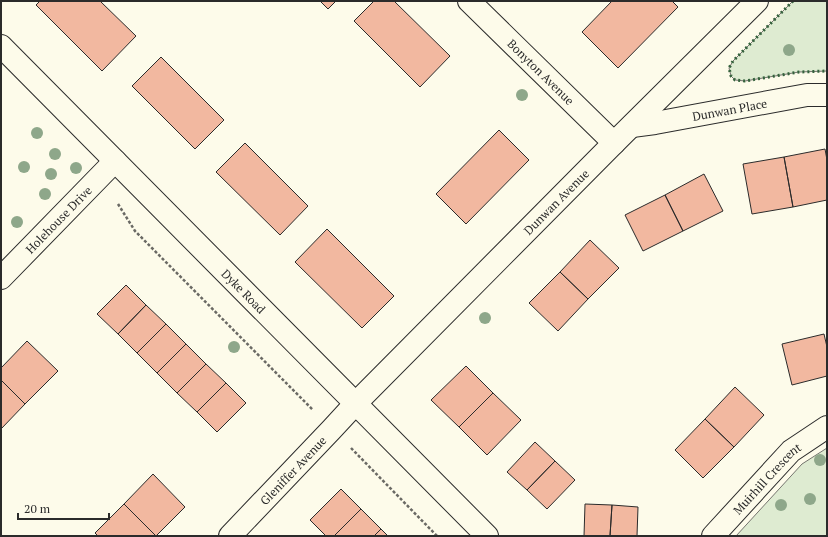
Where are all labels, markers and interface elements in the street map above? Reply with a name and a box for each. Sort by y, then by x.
street label: Bonyton Avenue [505,36,578,108]
street label: Dunwan Place [691,95,768,123]
street label: Dunwan Avenue [520,166,592,238]
street label: Holehouse Drive [22,182,94,256]
street label: Dyke Road [219,266,269,316]
street label: Gleniffer Avenue [257,433,329,508]
street label: Muirhill Crescent [729,439,804,517]
scale bar [18,495,109,521]
text: 20 m [24,501,51,516]

